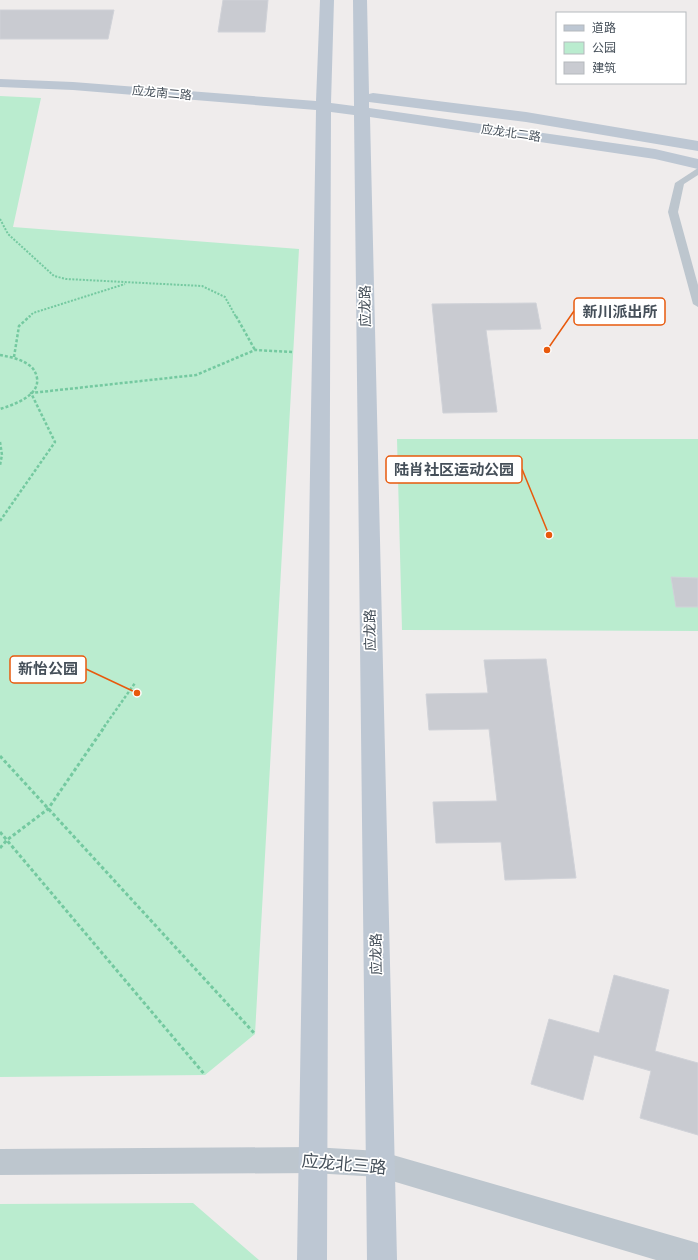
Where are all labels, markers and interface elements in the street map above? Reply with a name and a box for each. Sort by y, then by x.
legend [556,12,686,84]
text: 道路 [592,21,616,35]
text: 公园 [592,41,616,55]
text: 建筑 [592,61,616,75]
street label: 应龙南二路 [131,83,193,103]
street label: 应龙北二路 [480,122,542,144]
street label: 应龙路 [357,285,374,327]
callout: 新川派出所 [574,298,665,325]
text: 新川派出所 [582,303,658,321]
callout: 陆肖社区运动公园 [386,456,522,483]
text: 陆肖社区运动公园 [394,461,514,479]
street label: 应龙路 [362,609,379,651]
callout: 新怡公园 [10,656,86,683]
text: 新怡公园 [18,660,78,678]
street label: 应龙路 [368,933,385,975]
street label: 应龙北三路 [301,1150,387,1178]

